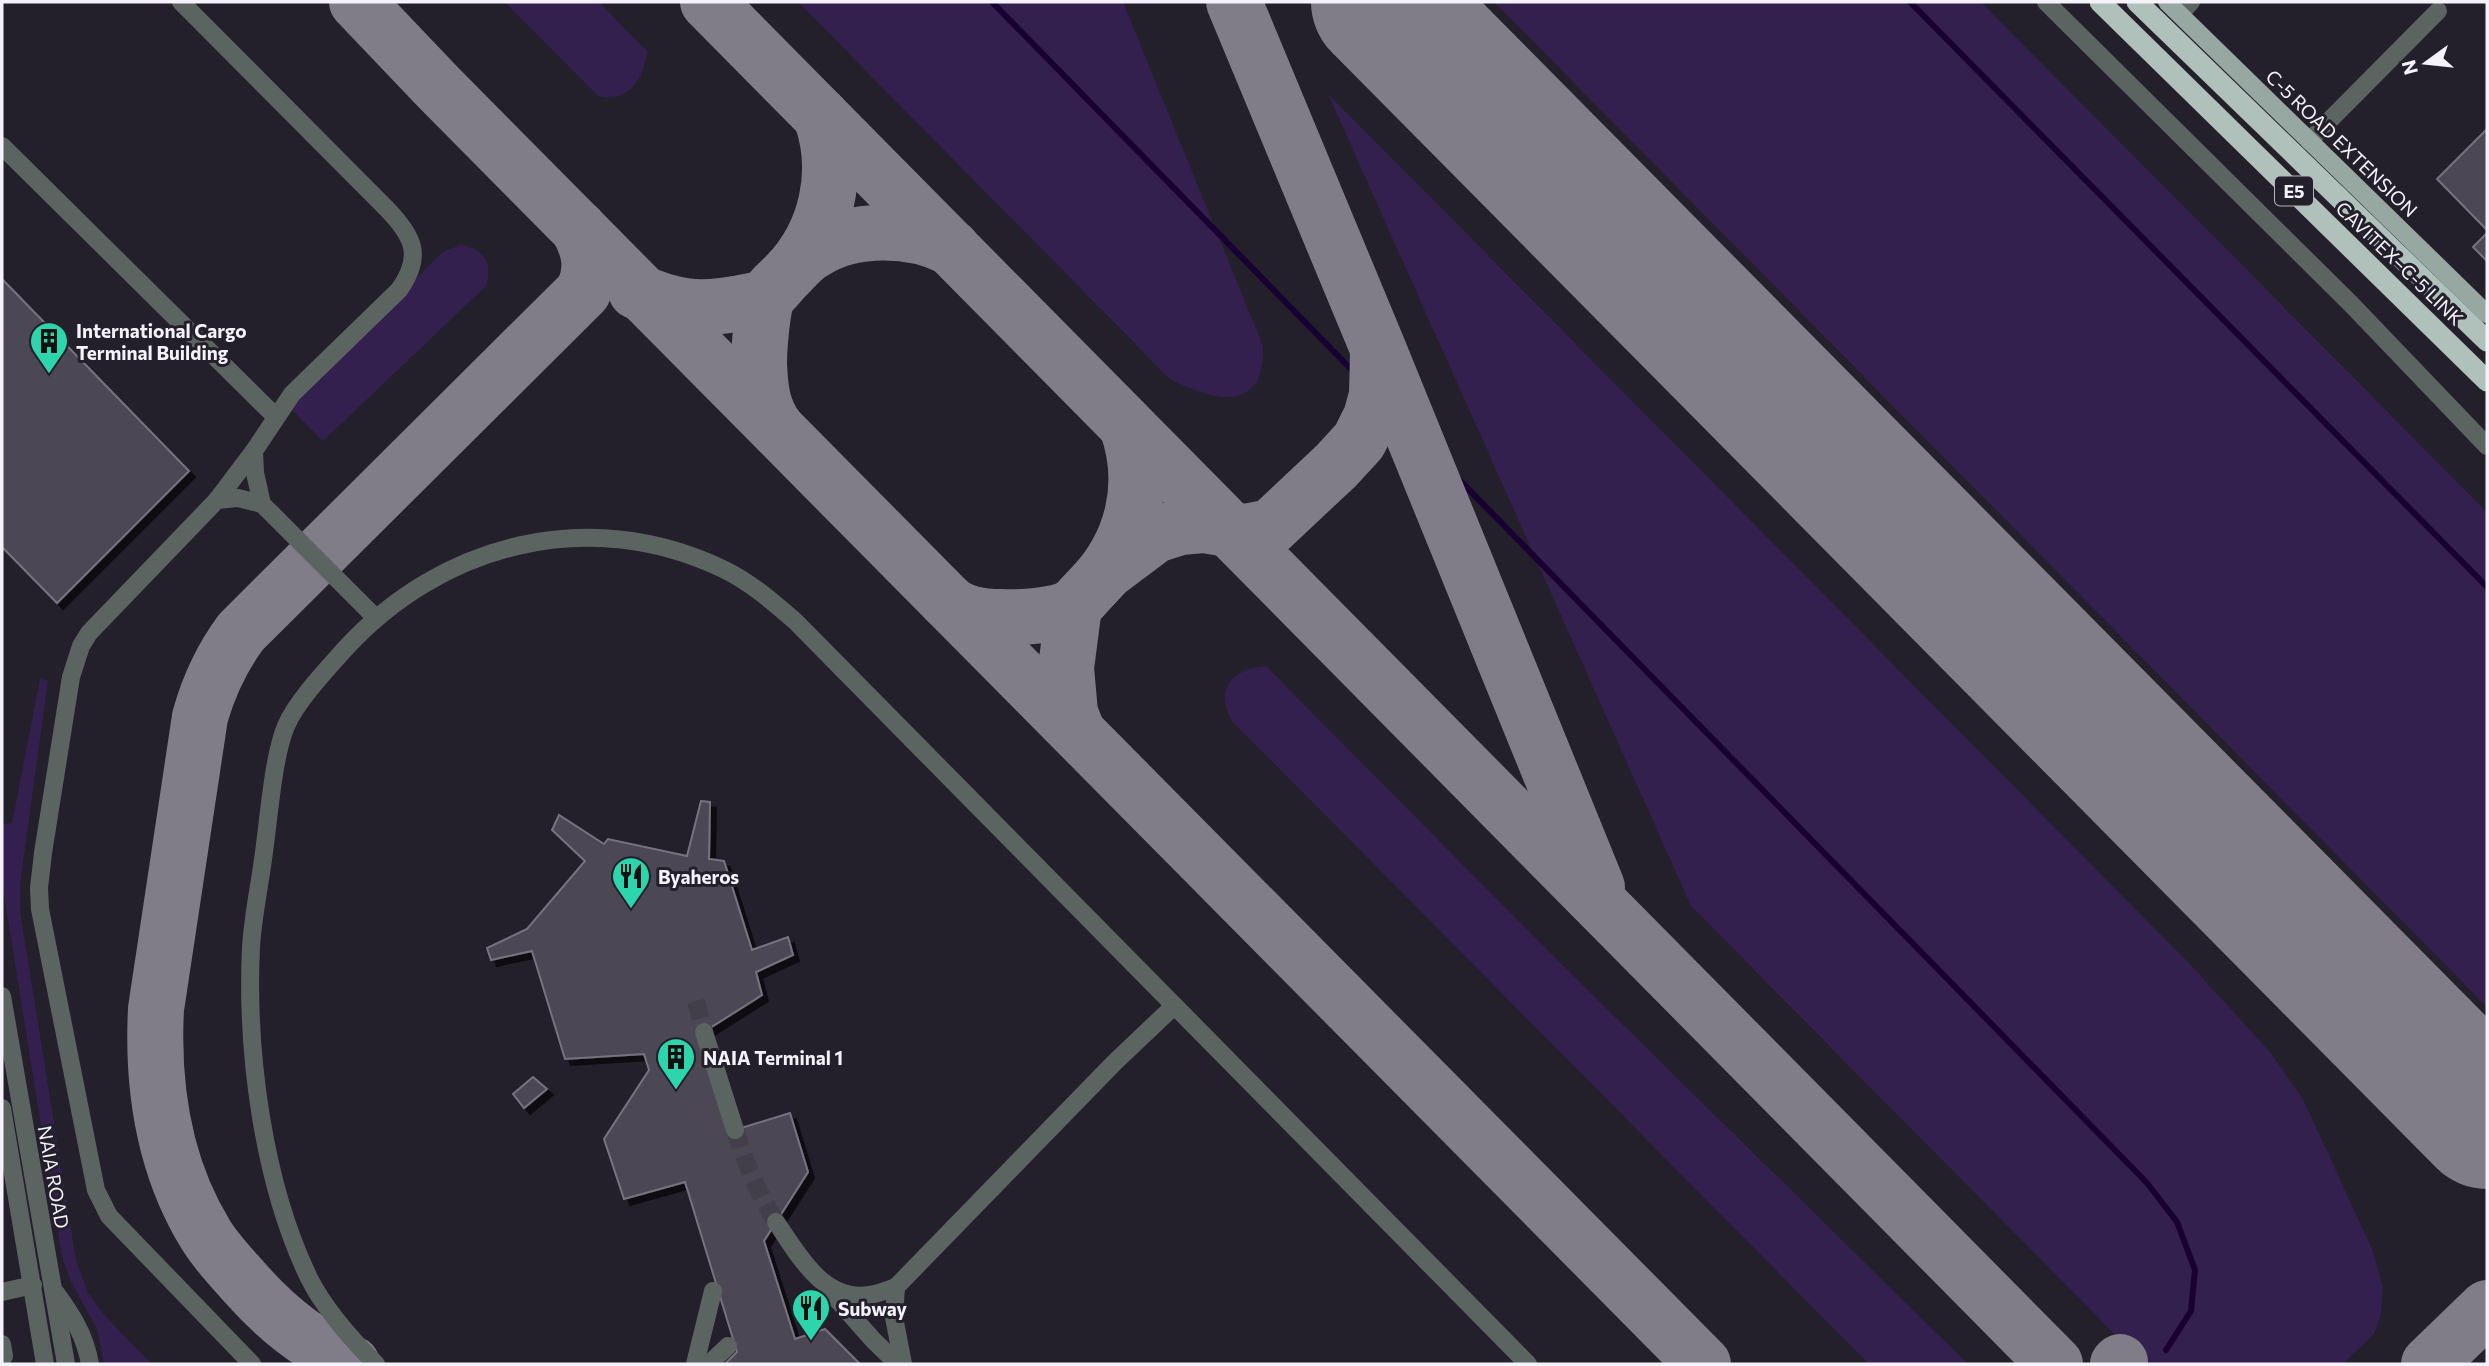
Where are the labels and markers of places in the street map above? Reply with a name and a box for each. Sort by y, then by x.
place label: International Cargo Terminal Building [76,319,247,364]
building icon: International Cargo Terminal Building [28,320,70,375]
restaurant icon: Byaheros [610,855,652,910]
place label: Byaheros [658,865,739,888]
building icon: NAIA Terminal 1 [655,1036,697,1091]
place label: NAIA Terminal 1 [703,1046,843,1069]
restaurant icon: Subway [790,1287,832,1342]
place label: Subway [838,1297,908,1320]

